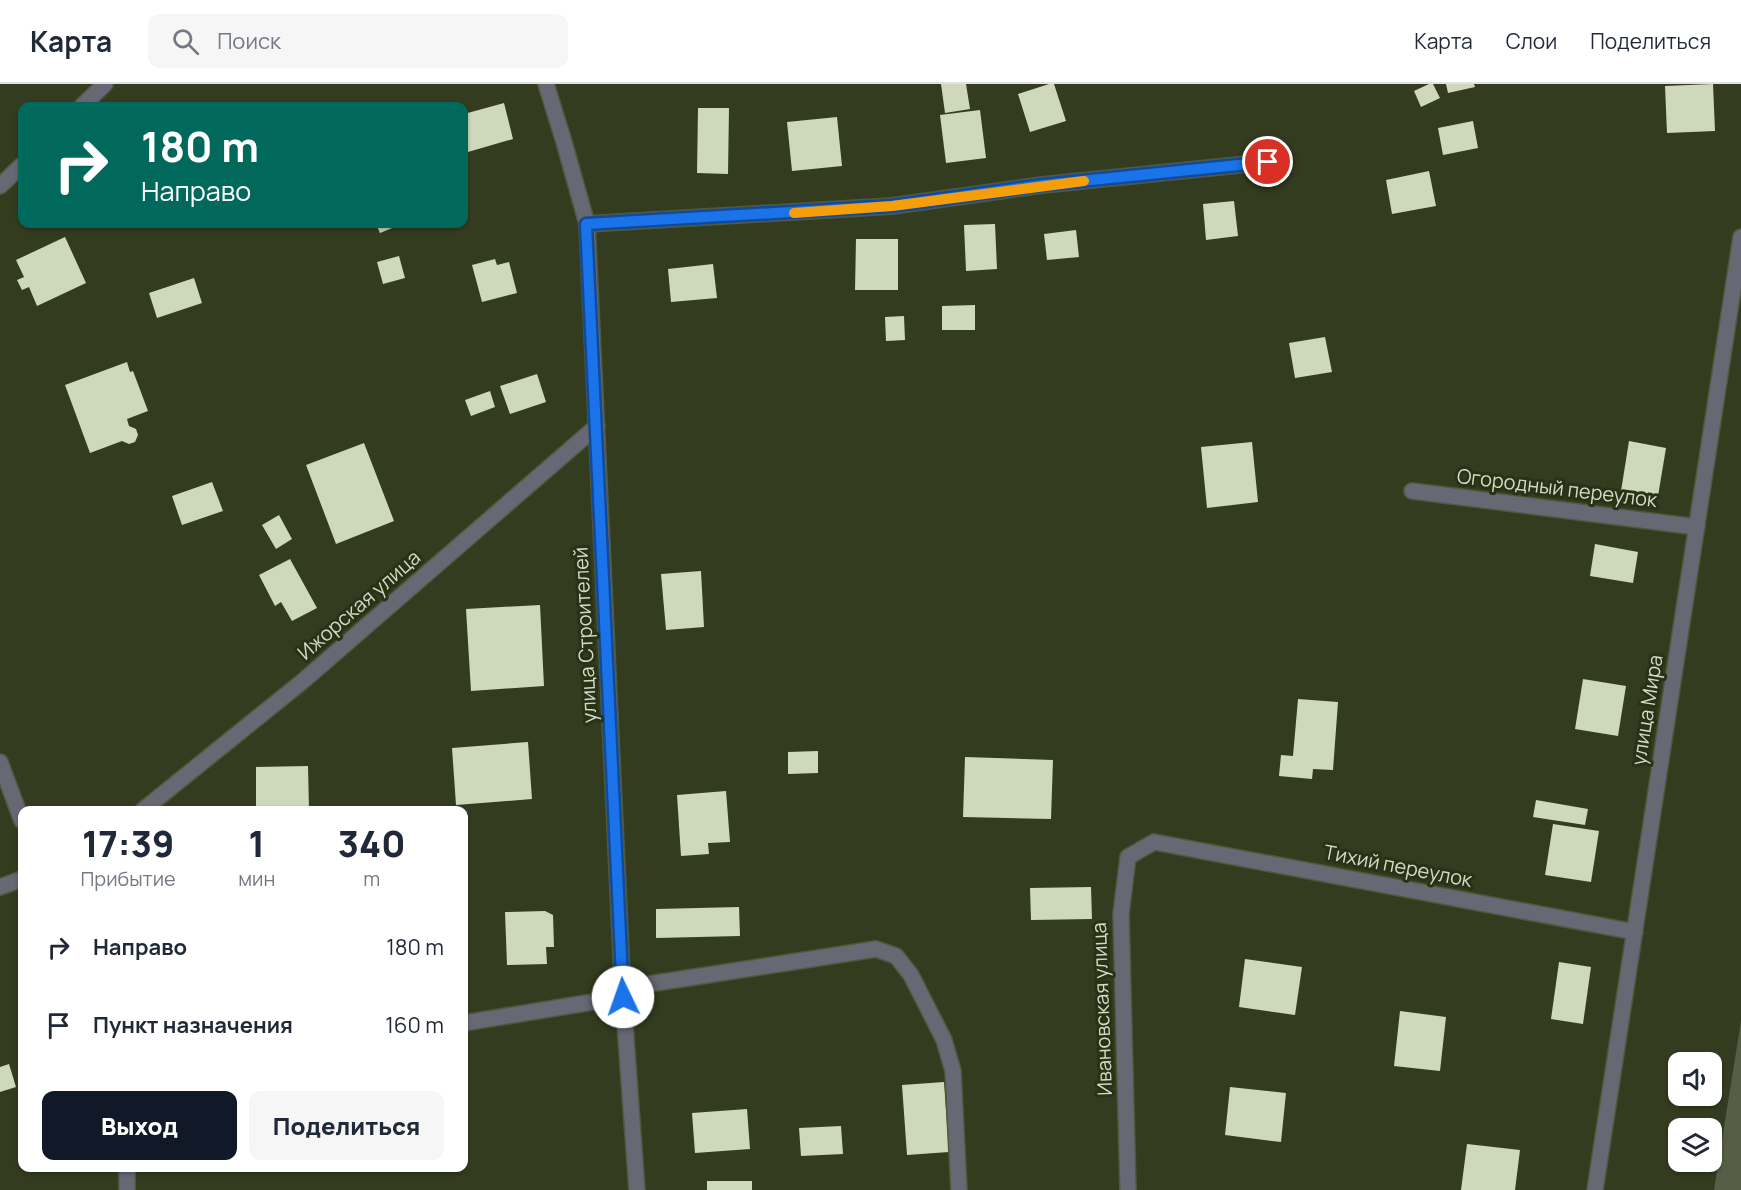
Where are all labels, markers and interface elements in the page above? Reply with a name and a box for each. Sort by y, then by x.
search box [148,14,568,68]
text: Карта [30,22,112,60]
icon: search [169,25,202,58]
text: Поиск [217,26,281,56]
text: Карта [1414,27,1473,55]
text: Слои [1506,27,1557,55]
text: Поделиться [1590,27,1711,55]
text: 180 m [141,117,259,175]
icon: right [42,126,120,204]
pin [1242,136,1293,187]
icon: arrive [1251,145,1284,178]
text: Направо [141,172,251,209]
street label: Огородный переулок [1455,462,1660,513]
street label: Ижорская улица [291,544,426,666]
street label: улица Строителей [566,546,603,724]
street label: улица Мира [1624,653,1669,767]
text: 17:39 [82,819,174,868]
text: 1 [249,819,265,868]
text: 340 [338,819,405,868]
street label: Тихий переулок [1322,838,1476,893]
text: Прибытие [80,865,176,892]
text: мин [238,865,275,892]
text: m [363,865,380,892]
street label: Ивановская улица [1085,922,1118,1096]
icon: right [42,931,75,964]
text: Направо [93,932,187,962]
text: 180 m [386,932,444,962]
position arrow [591,965,655,1029]
icon: arrive [42,1009,75,1042]
text: Пункт назначения [93,1010,293,1040]
text: 160 m [385,1010,444,1040]
map controls [1668,1052,1722,1172]
button: sound [1668,1052,1722,1106]
button: Выход [42,1091,237,1160]
button: Поделиться [249,1091,444,1160]
button: layers [1668,1118,1722,1172]

